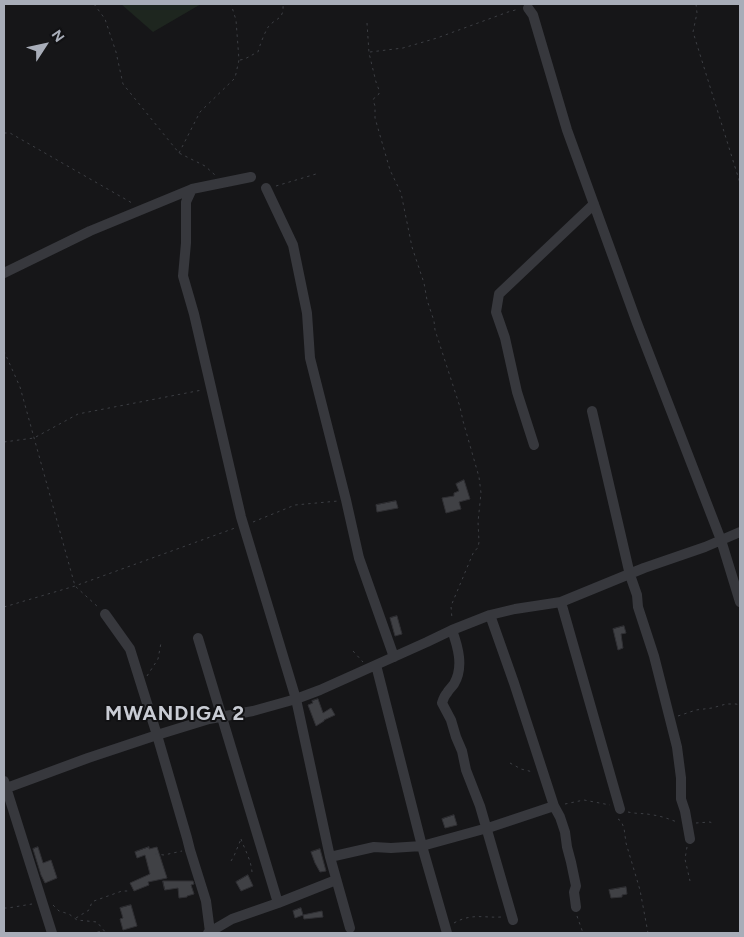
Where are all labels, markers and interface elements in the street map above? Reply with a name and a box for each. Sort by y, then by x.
north arrow [20,20,70,70]
text: N [48,27,68,45]
district label: MWANDIGA 2 [104,702,246,726]

